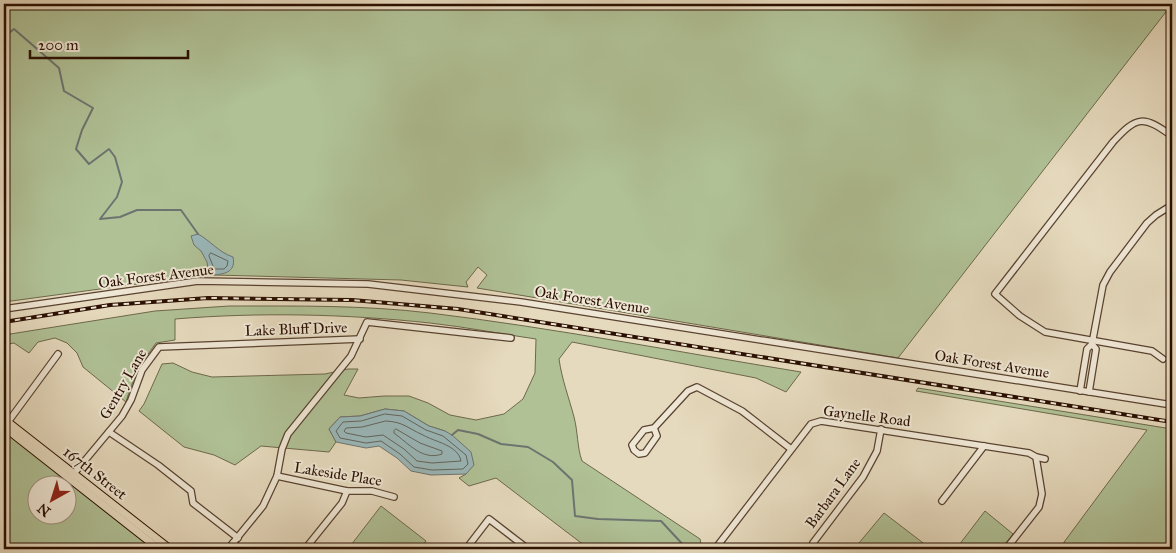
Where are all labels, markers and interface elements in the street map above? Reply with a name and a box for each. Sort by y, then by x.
scale bar [30,28,188,60]
text: 200 m [38,36,79,54]
street label: Oak Forest Avenue [97,260,215,292]
street label: Oak Forest Avenue [533,282,651,318]
street label: Lake Bluff Drive [244,318,348,340]
street label: Gentry Lane [96,346,150,422]
street label: Oak Forest Avenue [933,346,1051,382]
street label: Gaynelle Road [822,402,912,430]
street label: 167th Street [60,443,131,504]
street label: Barbara Lane [801,454,865,532]
street label: Lakeside Place [293,458,383,490]
north arrow [28,476,78,526]
text: N [34,499,54,520]

